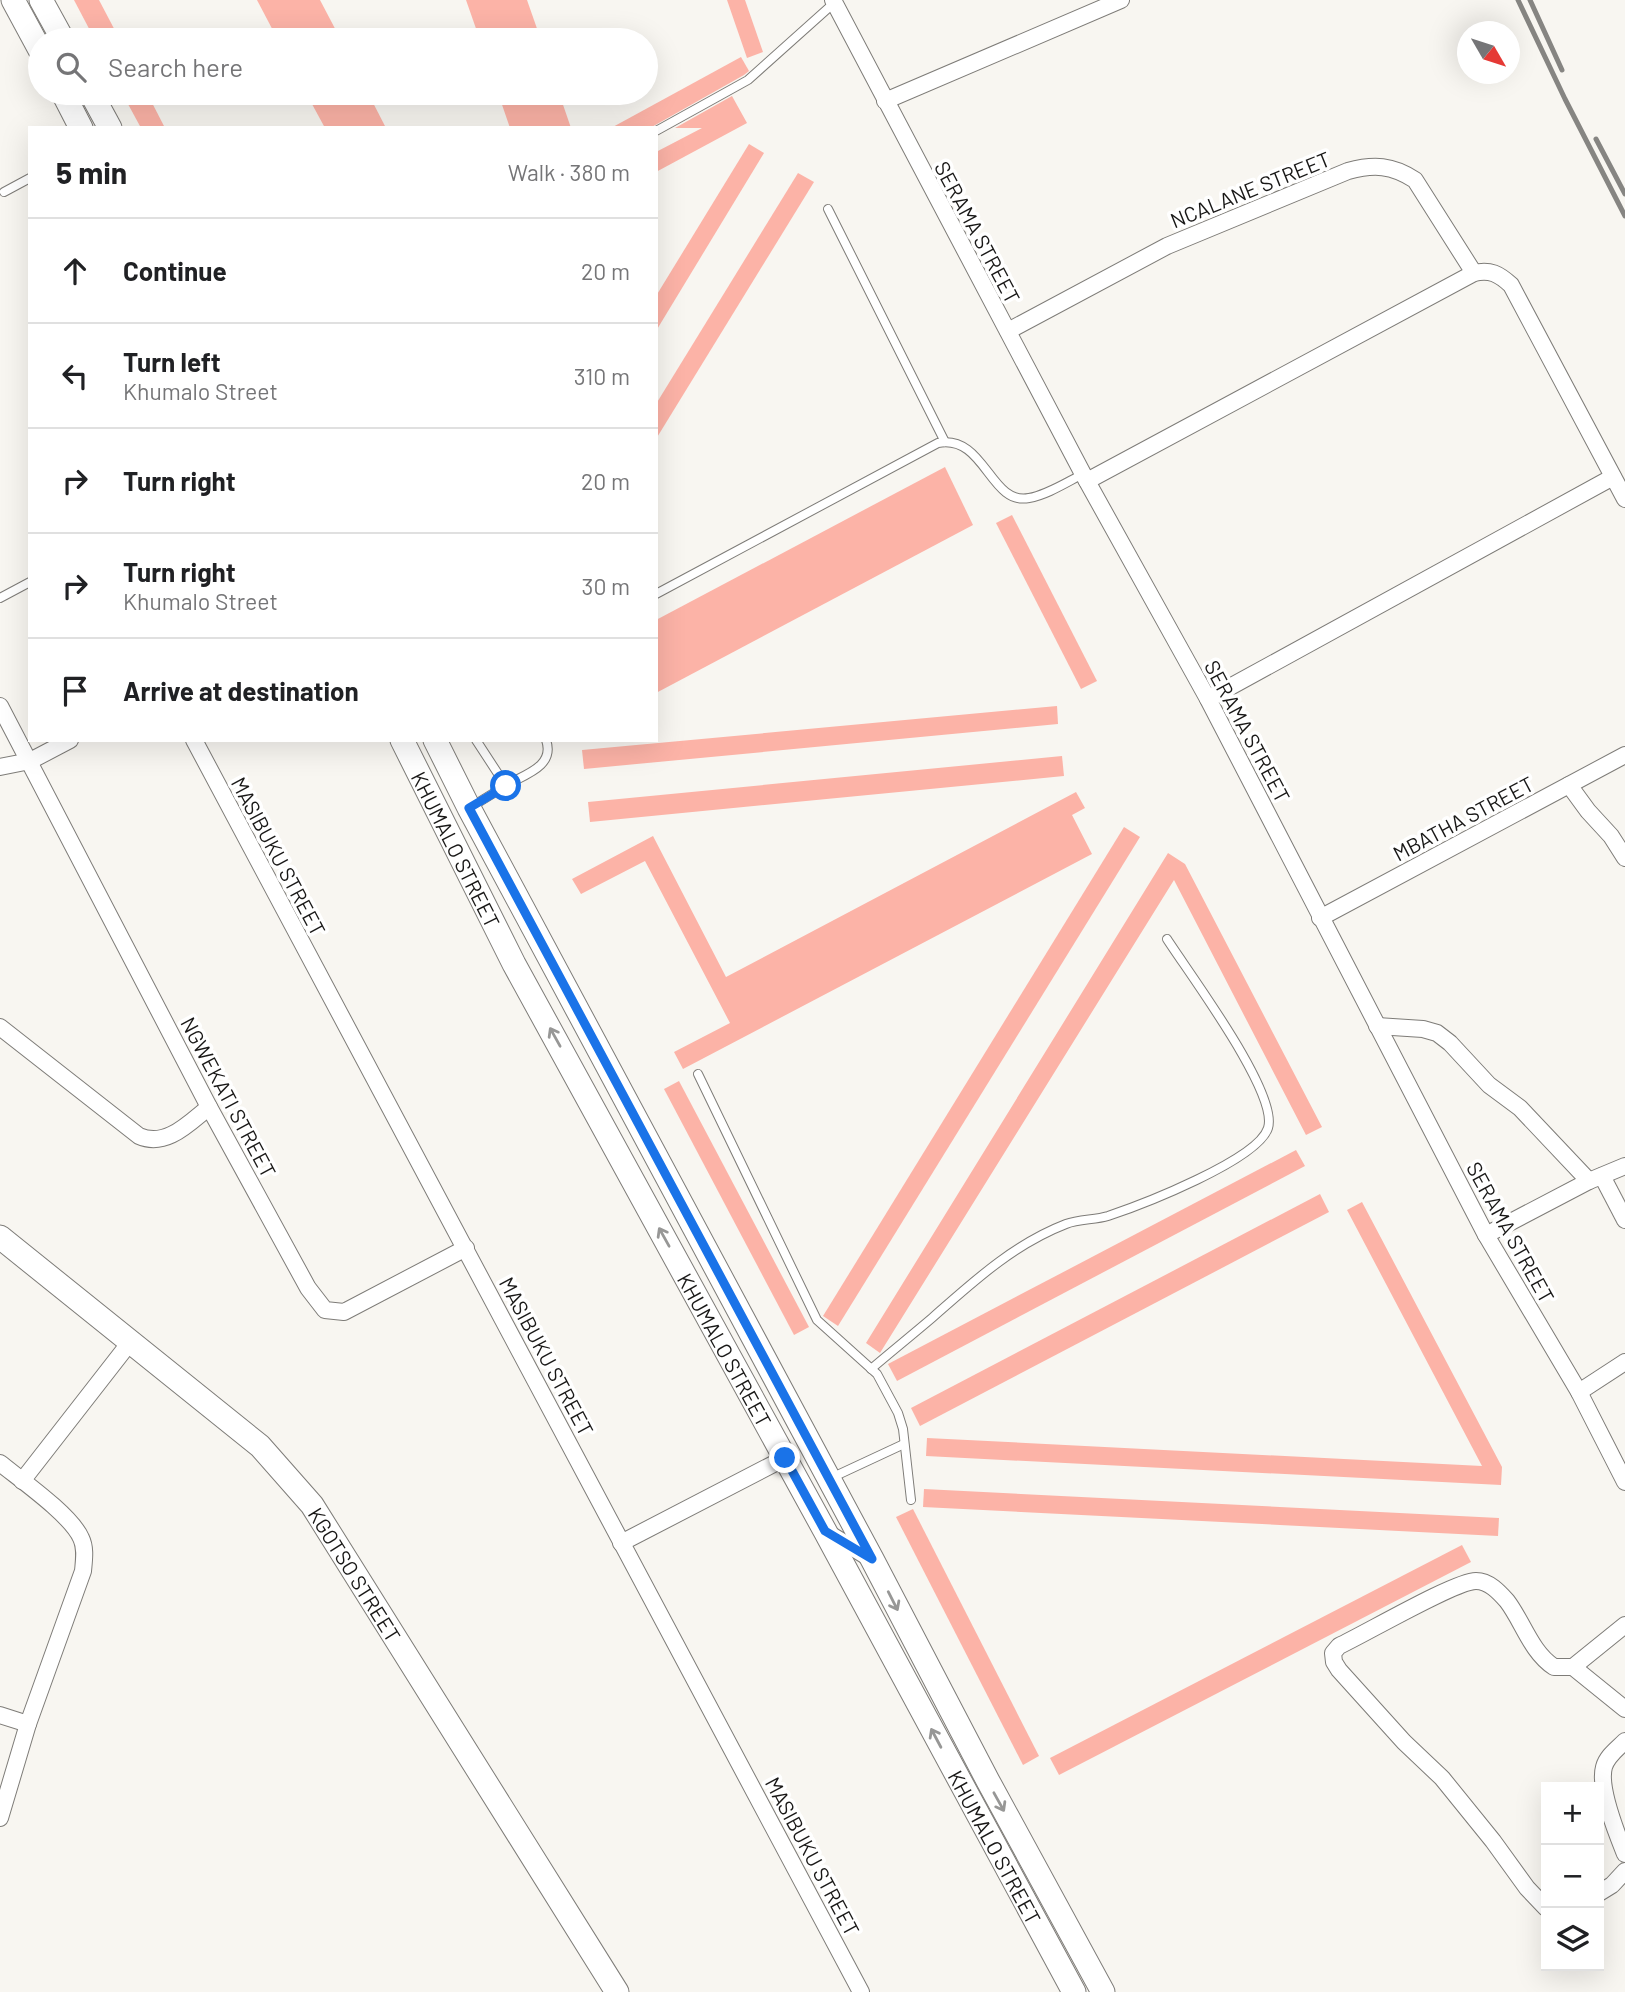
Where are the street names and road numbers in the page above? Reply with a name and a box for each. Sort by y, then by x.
street label: NCALANE STREET [1166,146,1334,232]
street label: SERAMA STREET [930,157,1026,307]
street label: SERAMA STREET [1200,656,1296,806]
street label: KHUMALO STREET [407,767,506,931]
street label: MBATHA STREET [1388,770,1538,866]
street label: MASIBUKU STREET [227,772,331,940]
street label: NGWEKATI STREET [176,1012,282,1182]
street label: SERAMA STREET [1462,1157,1560,1307]
street label: KHUMALO STREET [673,1268,778,1430]
street label: MASIBUKU STREET [495,1272,599,1440]
street label: KGOTSO STREET [304,1502,407,1646]
street label: KHUMALO STREET [944,1766,1047,1928]
street label: MASIBUKU STREET [761,1772,865,1940]

